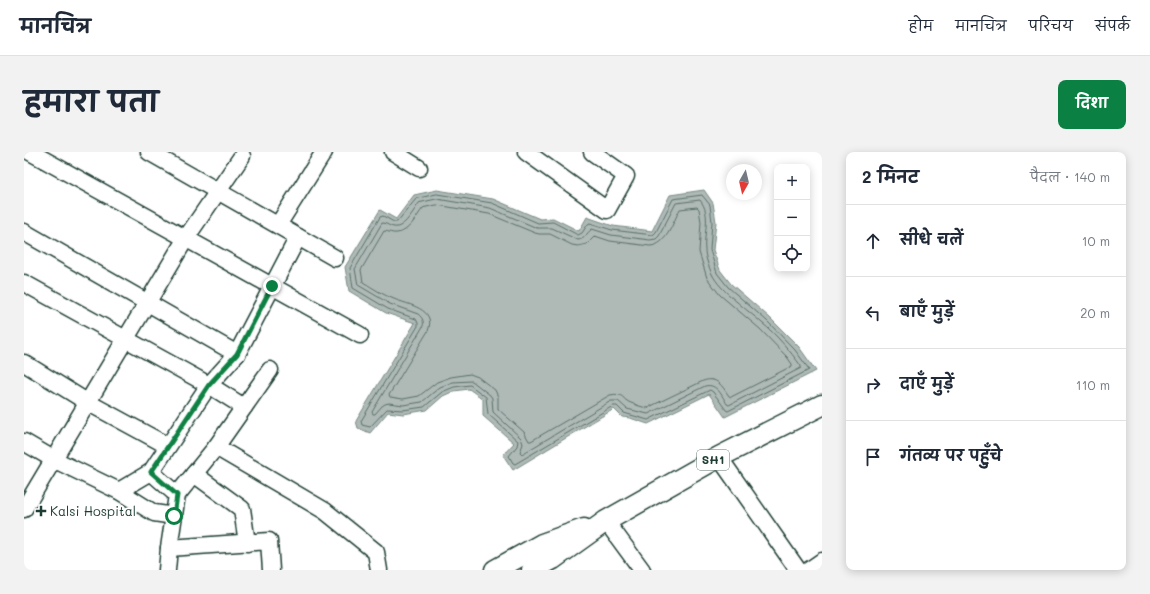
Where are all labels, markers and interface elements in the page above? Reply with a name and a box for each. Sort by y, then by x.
text: मानचित्र [20,13,91,38]
text: होम [909,16,933,35]
text: मानचित्र [955,16,1007,35]
text: परिचय [1029,16,1073,35]
text: संपर्क [1095,16,1130,35]
button: दिशा [1058,80,1126,129]
text: हमारा पता [24,83,159,119]
north arrow [726,164,762,200]
map controls [774,164,810,272]
button: + [774,164,810,200]
text: 2 मिनट [862,165,919,187]
text: पैदल · 140 m [1030,168,1110,185]
button: − [774,200,810,236]
text: सीधे चलें [900,229,963,249]
icon: ahead [862,230,884,252]
text: 10 m [1082,232,1110,249]
button: locate [774,236,810,272]
route end [263,277,281,295]
text: बाएँ मुड़ें [900,301,954,321]
icon: left [862,302,884,324]
text: 20 m [1080,304,1110,321]
text: दाएँ मुड़ें [900,373,954,393]
icon: right [862,374,884,396]
text: 110 m [1076,376,1110,393]
text: गंतव्य पर पहुँचे [900,445,1002,465]
icon: arrive [862,446,884,468]
road number: SH1 [697,450,729,470]
place label: Kalsi Hospital [50,502,136,519]
marker: Kalsi Hospital [35,505,47,517]
route start [165,507,183,525]

